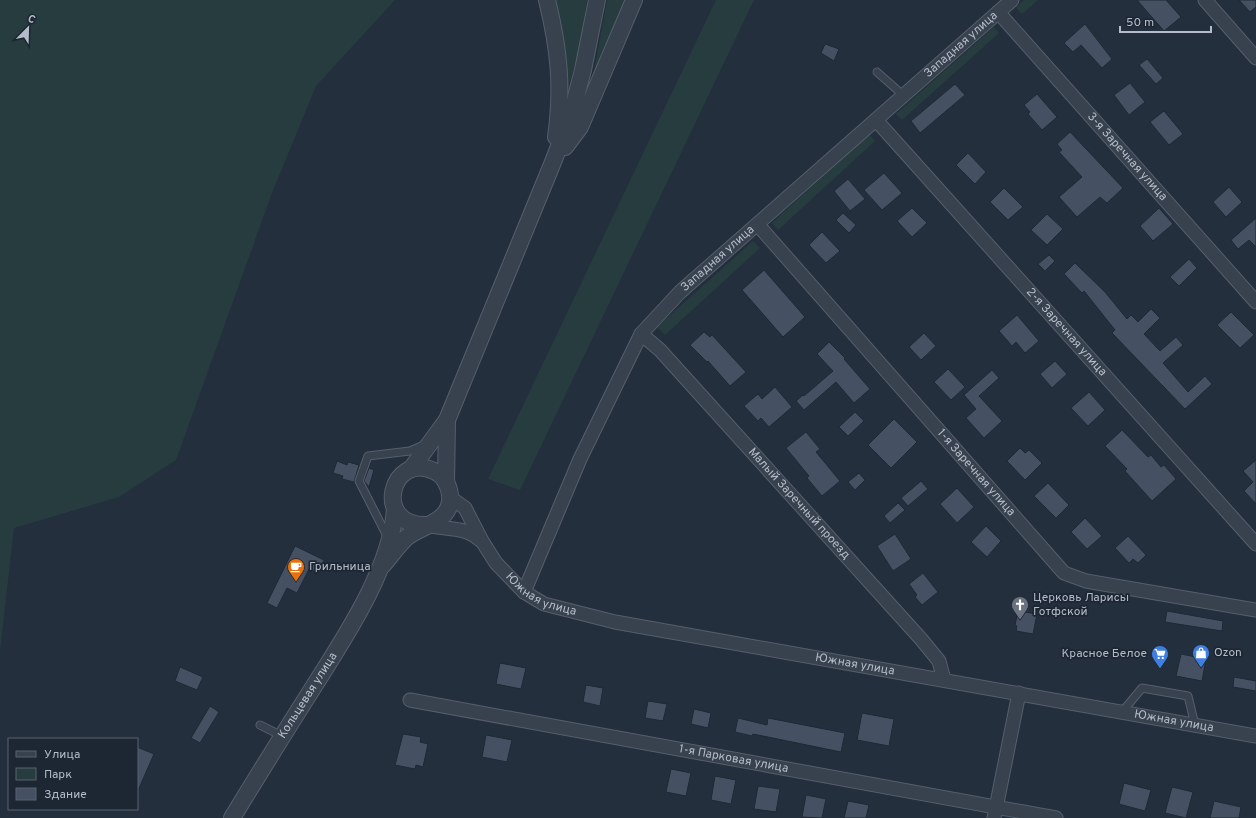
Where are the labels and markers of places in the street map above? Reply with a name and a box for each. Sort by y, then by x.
cafe icon: Грильница [286,557,306,582]
place label: Грильница [309,559,371,575]
place label: Церковь Ларисы Готфской [1033,590,1129,620]
church icon: Церковь Ларисы Готфской [1010,595,1030,620]
shop icon: Ozon [1191,643,1211,668]
supermarket icon: Красное Белое [1150,644,1170,669]
place label: Ozon [1214,645,1242,661]
place label: Красное Белое [1061,646,1147,662]

